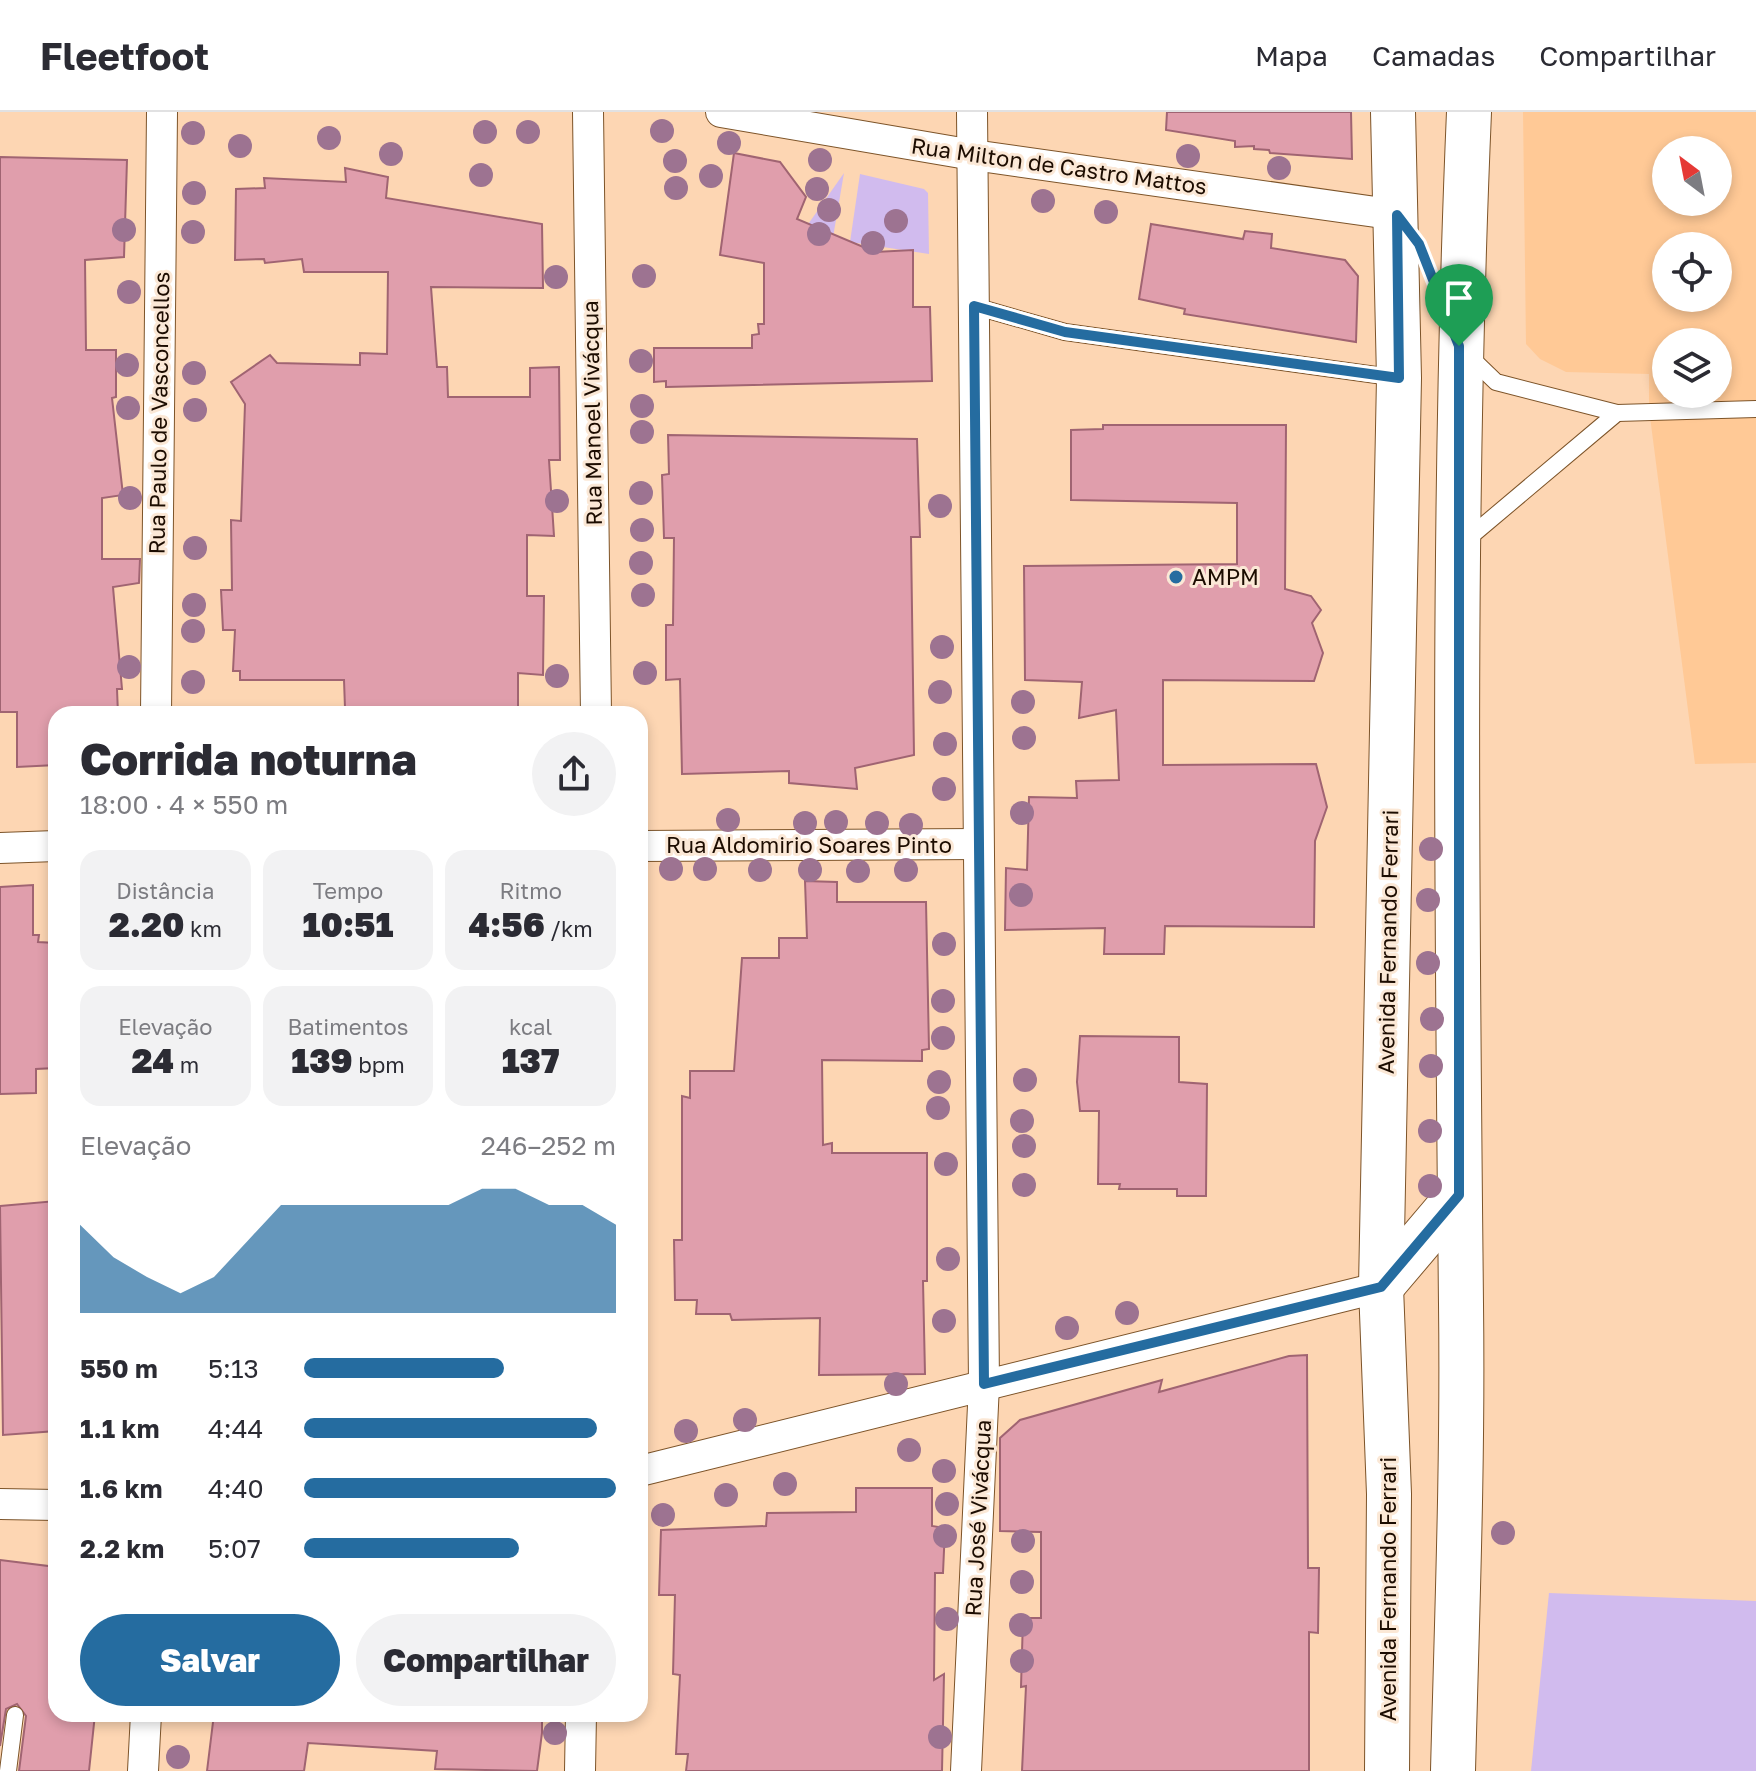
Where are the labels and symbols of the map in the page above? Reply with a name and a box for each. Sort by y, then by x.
street label: Rua Milton de Castro Mattos [910,131,1209,200]
north arrow [1652,136,1732,216]
pin [1425,264,1493,346]
street label: Rua Paulo de Vasconcellos [143,271,174,555]
street label: Rua Manoel Vivácqua [576,300,607,526]
place label: AMPM [1192,563,1259,590]
marker: AMPM [1167,568,1185,586]
street label: Avenida Fernando Ferrari [1372,810,1403,1074]
street label: Rua Aldomirio Soares Pinto [666,831,952,858]
street label: Rua José Vivácqua [959,1419,996,1617]
street label: Avenida Fernando Ferrari [1374,1457,1401,1721]

